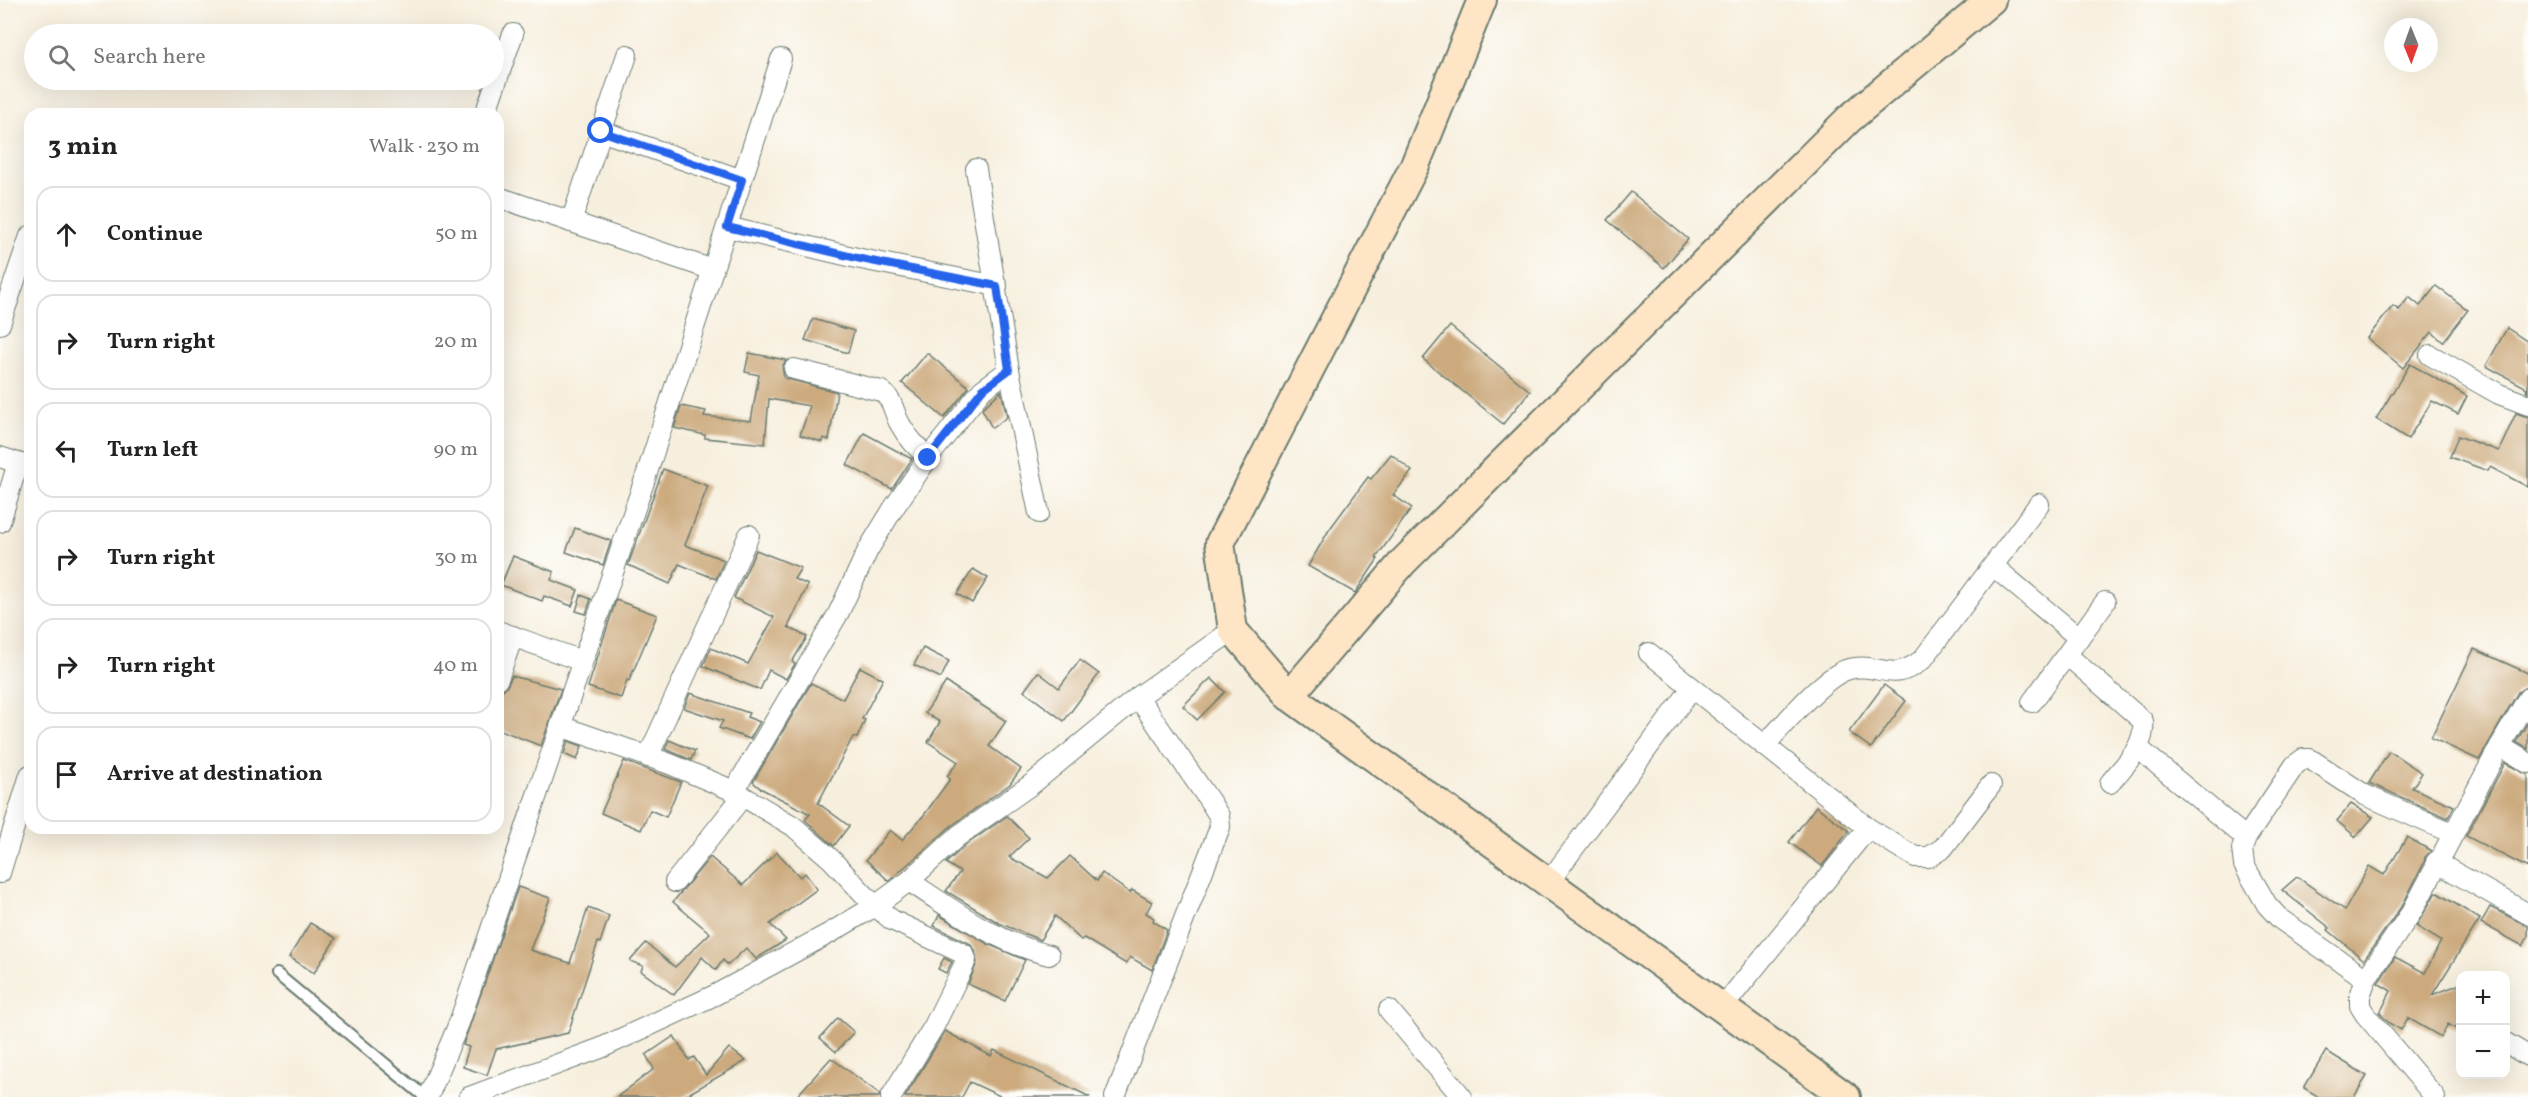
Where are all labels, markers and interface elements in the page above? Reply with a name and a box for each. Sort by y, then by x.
north arrow [2384,18,2438,72]
search box [24,24,504,90]
icon: search [45,41,78,74]
text: Search here [93,42,206,73]
route start [587,117,613,143]
text: 3 min [48,129,118,165]
text: Walk · 230 m [369,133,480,161]
icon: ahead [50,218,83,251]
text: Continue [107,219,203,250]
text: 50 m [435,220,478,248]
icon: right [50,326,83,359]
text: Turn right [107,327,215,358]
text: 20 m [434,328,478,356]
icon: left [50,434,83,467]
text: Turn left [107,435,198,466]
text: 90 m [434,436,478,464]
route end [914,444,940,470]
icon: right [50,542,83,575]
text: Turn right [107,543,215,574]
text: 30 m [434,544,478,572]
icon: right [50,650,83,683]
text: Turn right [107,651,215,682]
text: 40 m [433,652,478,680]
icon: arrive [50,758,83,791]
text: Arrive at destination [107,759,323,790]
map controls [2456,971,2510,1079]
button: + [2456,971,2510,1025]
button: − [2456,1025,2510,1079]

